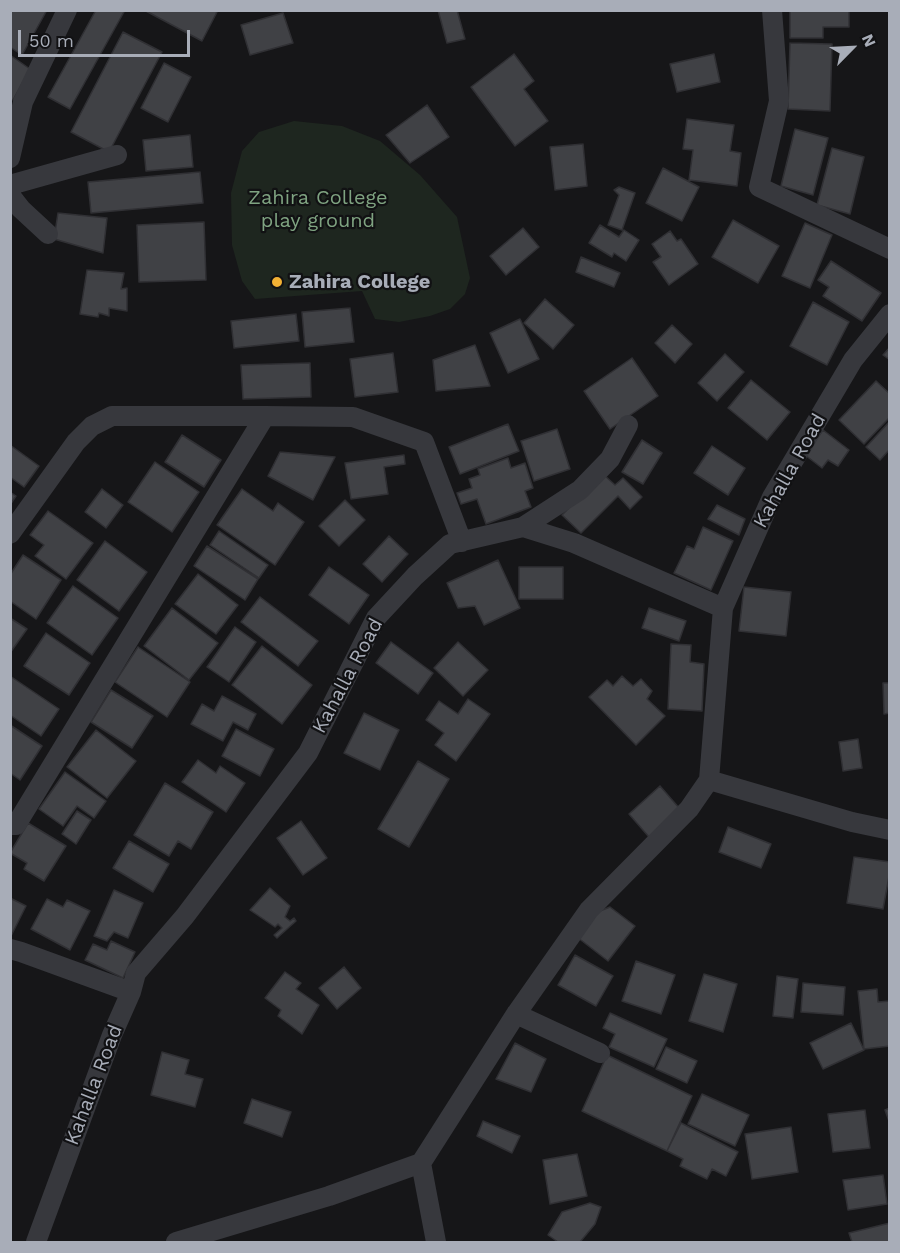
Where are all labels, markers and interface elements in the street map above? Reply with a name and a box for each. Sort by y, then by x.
scale bar [21,18,194,56]
north arrow [822,18,882,78]
text: 50 m [29,30,74,51]
text: N [858,31,880,50]
park label: Zahira College play ground [248,186,388,233]
place label: Zahira College [289,270,430,294]
marker: Zahira College [270,275,284,289]
street label: Kahalla Road [749,410,831,532]
street label: Kahalla Road [308,614,388,738]
street label: Kahalla Road [60,1021,128,1149]

